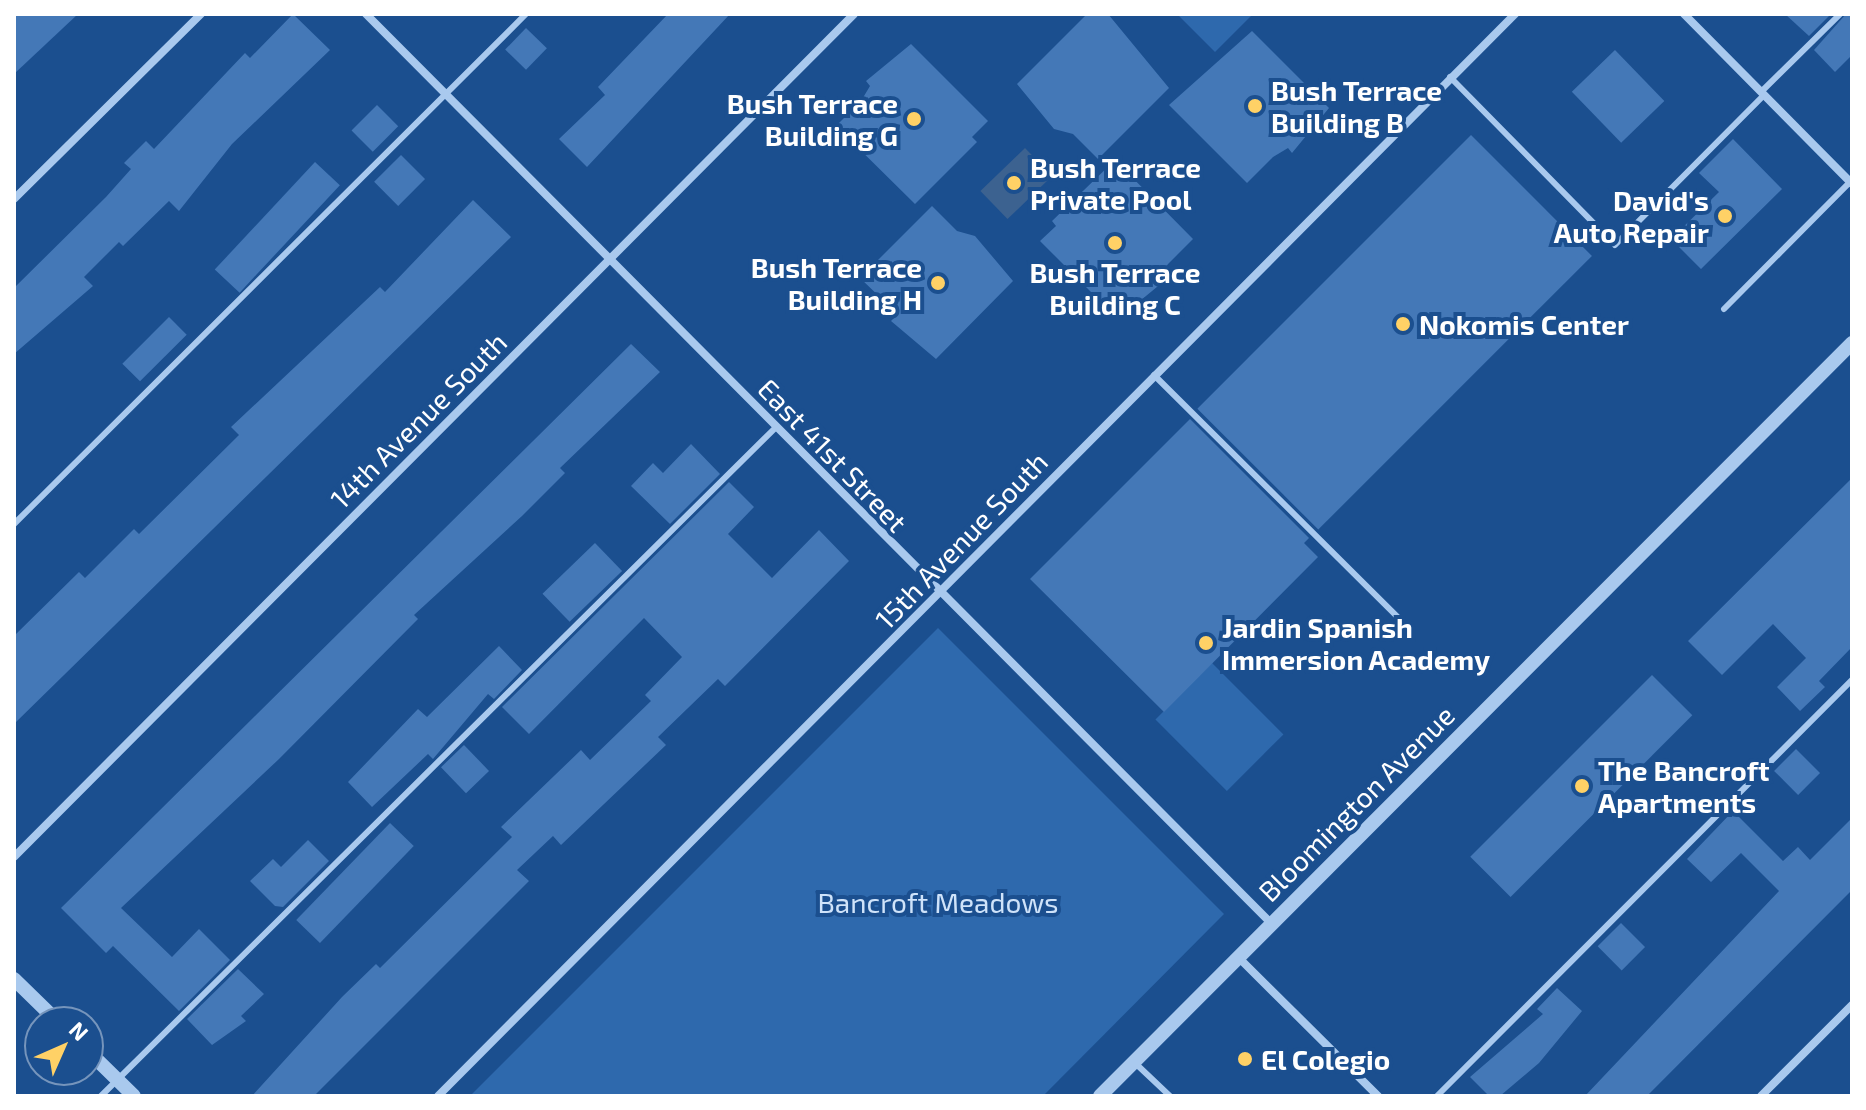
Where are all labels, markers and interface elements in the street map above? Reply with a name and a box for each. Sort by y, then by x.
place label: Bush Terrace Building B [1271,73,1443,139]
place label: Bush Terrace Building G [726,86,898,152]
marker: Bush Terrace Building B [1246,97,1264,115]
marker: Bush Terrace Building G [905,110,923,128]
place label: Bush Terrace Private Pool [1030,150,1202,216]
marker: Bush Terrace Private Pool [1005,174,1023,192]
place label: David's Auto Repair [1554,183,1709,249]
marker: David's Auto Repair [1716,207,1734,225]
marker: Bush Terrace Building C [1106,234,1124,252]
place label: Bush Terrace Building H [750,250,922,316]
place label: Bush Terrace Building C [1029,255,1201,321]
marker: Bush Terrace Building H [929,274,947,292]
place label: Nokomis Center [1419,307,1629,341]
marker: Nokomis Center [1394,315,1412,333]
street label: 14th Avenue South [323,325,513,515]
street label: East 41st Street [752,372,914,538]
street label: 15th Avenue South [868,444,1054,636]
place label: Jardin Spanish Immersion Academy [1222,610,1491,676]
marker: Jardin Spanish Immersion Academy [1197,634,1215,652]
street label: Bloomington Avenue [1251,698,1461,908]
place label: The Bancroft Apartments [1598,753,1769,819]
marker: The Bancroft Apartments [1573,777,1591,795]
park label: Bancroft Meadows [817,885,1059,919]
north arrow [24,1006,104,1086]
text: N [65,1016,94,1045]
place label: El Colegio [1261,1042,1391,1076]
marker: El Colegio [1236,1050,1254,1068]

